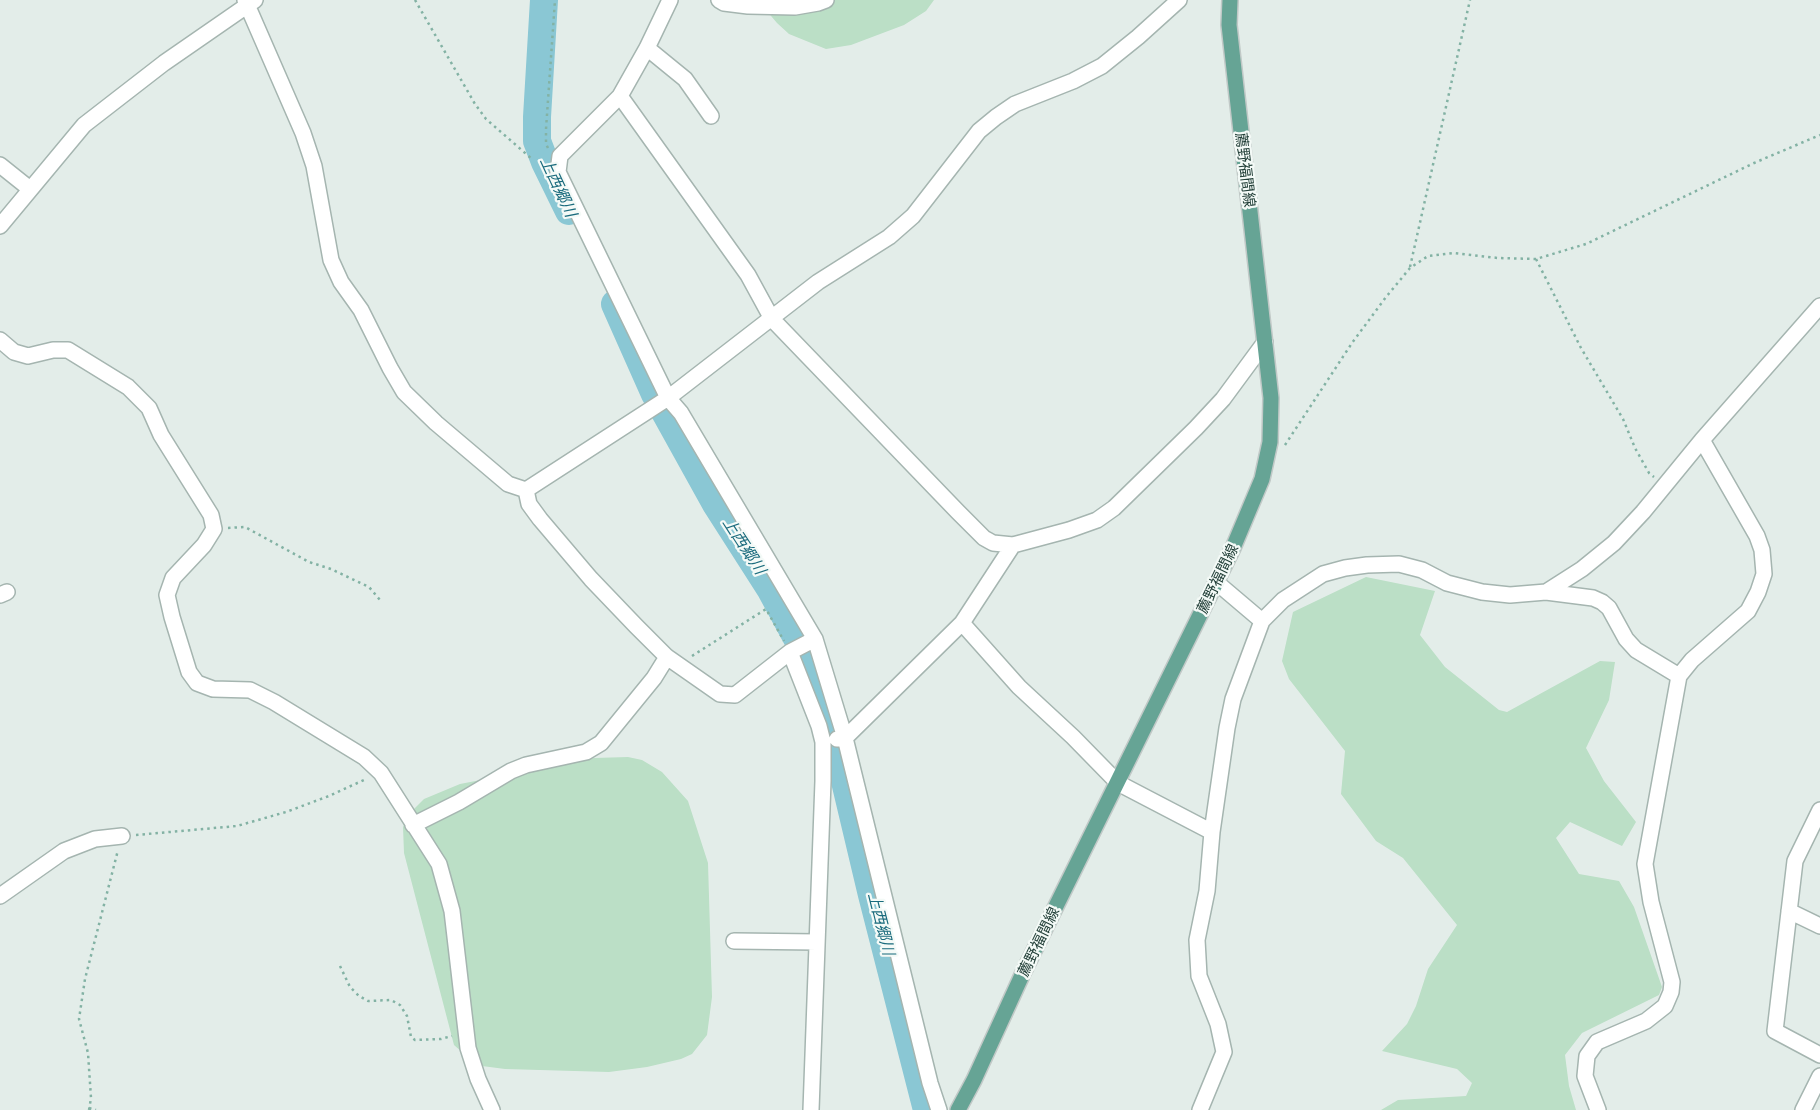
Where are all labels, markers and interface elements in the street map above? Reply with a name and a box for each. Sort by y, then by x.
street label: 薦野福間線 [1231,132,1259,208]
water label: 上西郷川 [536,154,580,220]
water label: 上西郷川 [719,514,769,578]
street label: 薦野福間線 [1193,541,1243,617]
water label: 上西郷川 [864,891,898,957]
street label: 薦野福間線 [1014,904,1064,980]

